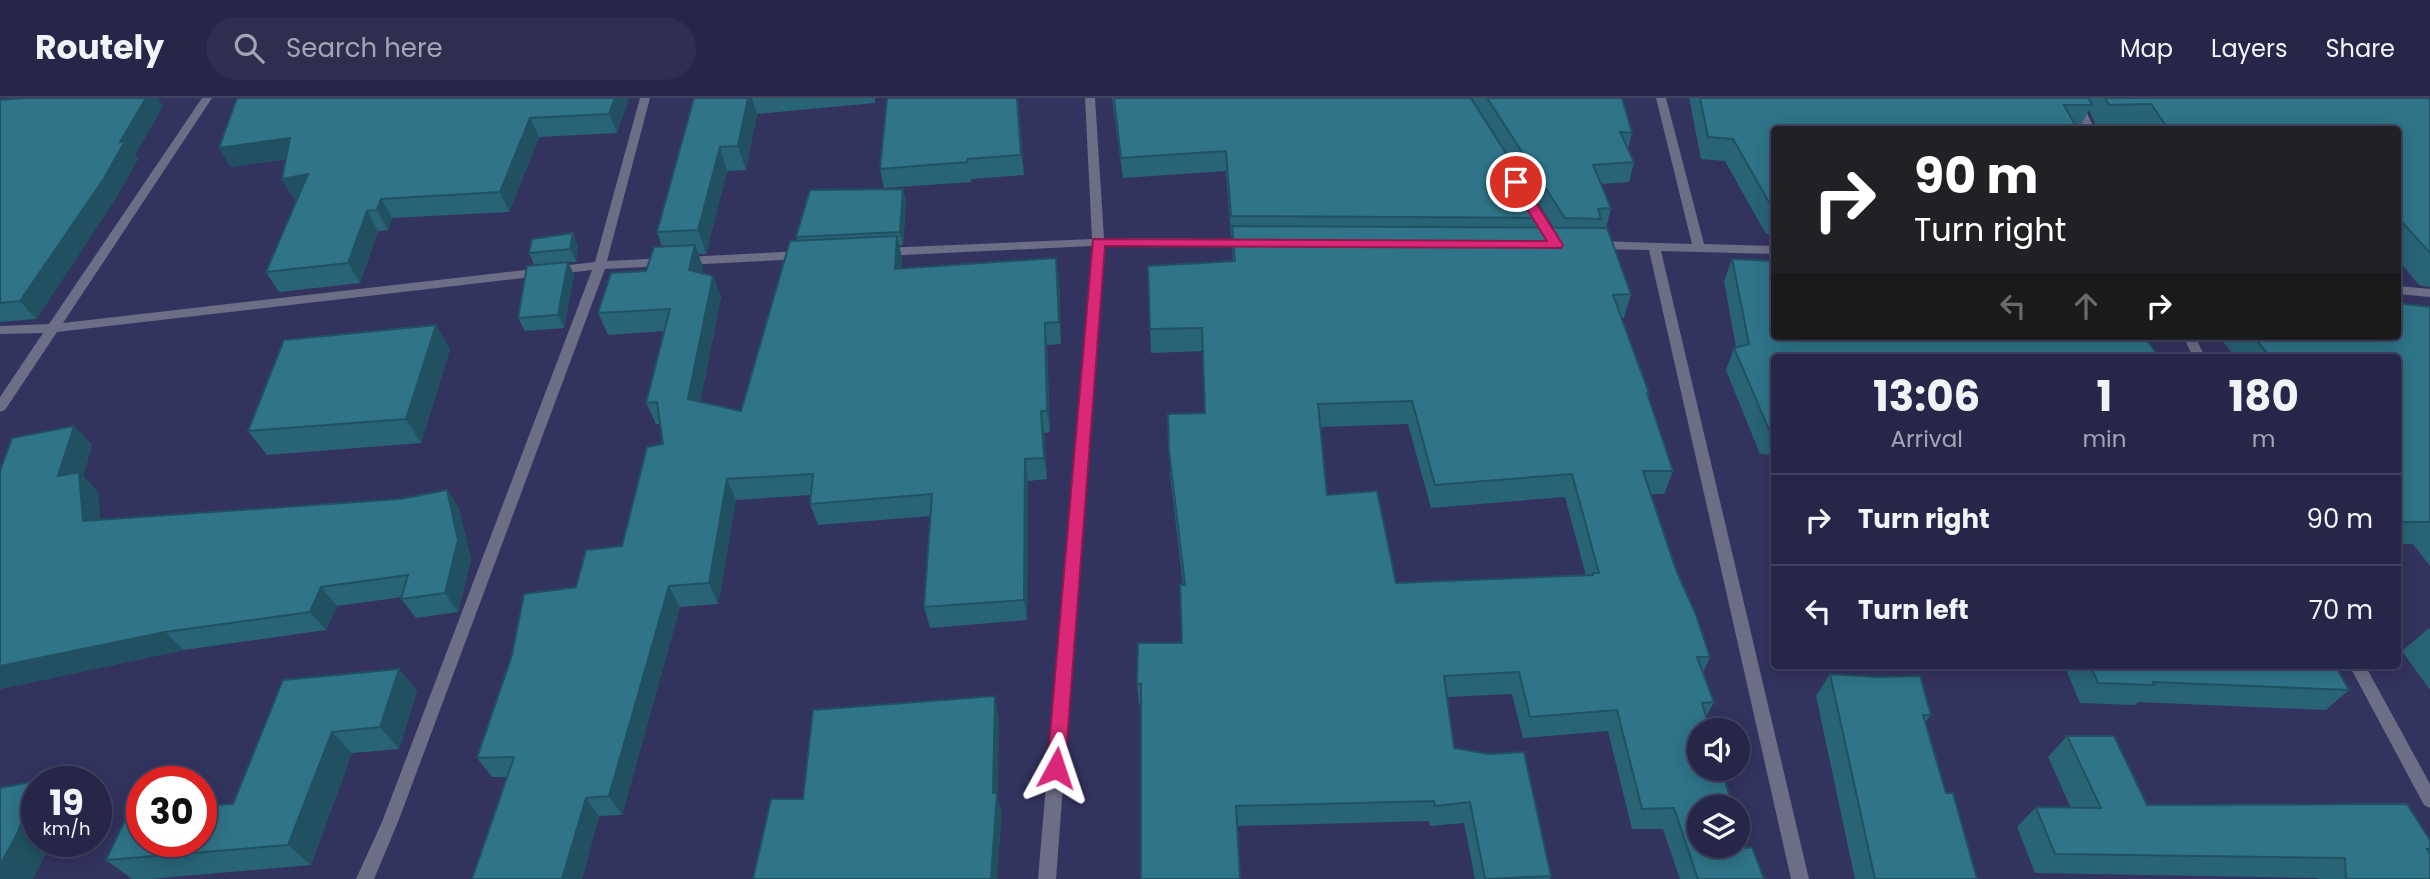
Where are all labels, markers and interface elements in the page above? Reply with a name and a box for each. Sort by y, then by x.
search box [206,17,696,80]
text: Routely [35,24,164,71]
icon: search [230,29,268,67]
text: Search here [286,30,443,66]
text: Map [2120,32,2173,65]
text: Layers [2211,32,2287,65]
text: Share [2325,32,2395,65]
text: 90 m [1914,142,2038,210]
pin [1486,152,1546,212]
icon: right [1799,154,1890,245]
icon: arrive [1497,163,1535,201]
text: Turn right [1914,207,2066,252]
icon: left [1994,287,2032,325]
icon: ahead [2067,287,2105,325]
icon: right [2140,287,2178,325]
text: 13:06 [1873,367,1980,426]
text: 1 [2097,367,2112,426]
text: 180 [2229,367,2299,426]
text: Arrival [1890,423,1963,455]
text: min [2082,423,2126,455]
text: m [2252,423,2276,455]
icon: right [1799,501,1837,539]
text: Turn right [1858,501,1990,537]
text: 90 m [2307,501,2373,537]
icon: left [1799,592,1837,630]
text: Turn left [1858,592,1969,628]
text: 70 m [2309,592,2373,628]
map controls [1687,718,1750,858]
button: sound [1687,718,1750,781]
position arrow [1019,731,1093,805]
speed limit sign: 30 [126,766,217,857]
text: 19 [49,778,84,827]
button: layers [1687,795,1750,858]
text: km/h [43,816,90,841]

